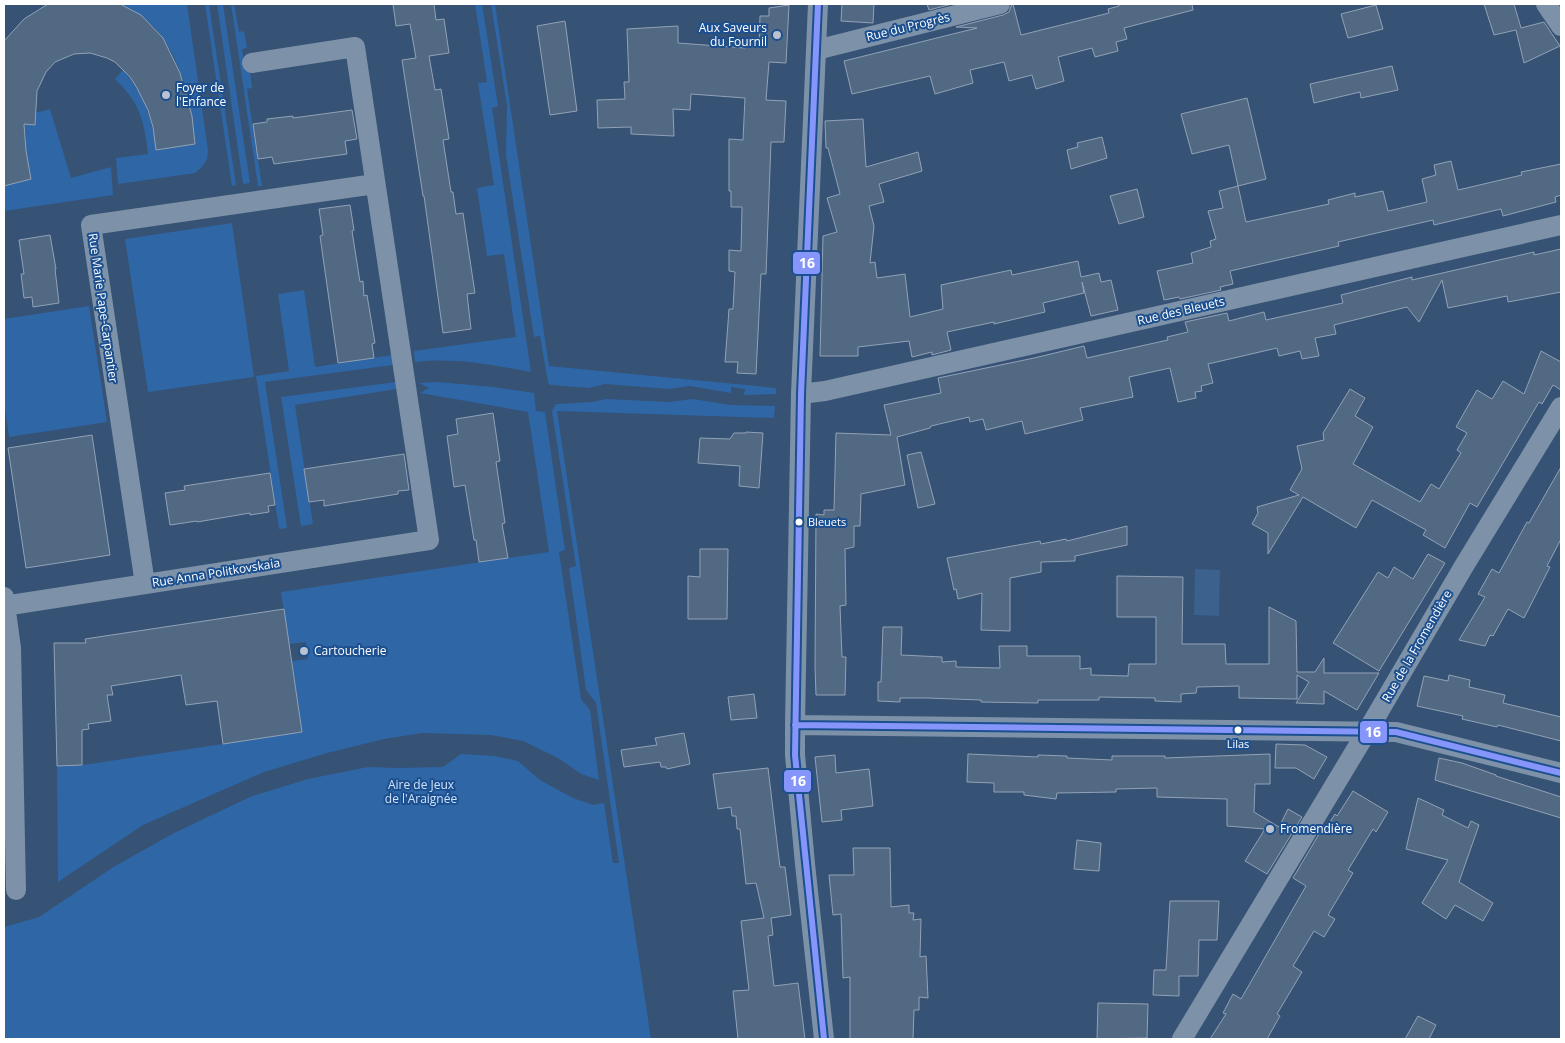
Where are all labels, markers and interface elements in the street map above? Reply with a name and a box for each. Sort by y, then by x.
street label: Rue du Progrès [864,8,952,45]
place label: Aux Saveurs du Fournil [699,19,767,50]
marker: Aux Saveurs du Fournil [771,29,783,41]
place label: Foyer de l'Enfance [176,79,227,110]
marker: Foyer de l'Enfance [160,89,172,101]
street label: Rue Marie Pape-Carpantier [85,232,122,384]
line badge: 16 [792,251,821,275]
text: 16 [799,253,815,272]
street label: Rue des Bleuets [1136,292,1227,329]
place label: Bleuets [808,514,846,529]
marker: Bleuets [794,517,804,527]
street label: Rue Anna Politkovskaia [151,554,281,591]
street label: Rue de la Fromendière [1377,586,1456,705]
place label: Cartoucherie [314,642,387,659]
marker: Cartoucherie [298,645,310,657]
line badge: 16 [1359,720,1388,744]
text: 16 [1365,722,1381,741]
marker: Lilas [1233,725,1243,735]
place label: Lilas [1227,736,1249,751]
line badge: 16 [783,769,812,793]
text: 16 [790,771,806,790]
park label: Aire de Jeux de l'Araignée [385,776,457,807]
place label: Fromendière [1280,820,1353,837]
marker: Fromendière [1264,823,1276,835]

